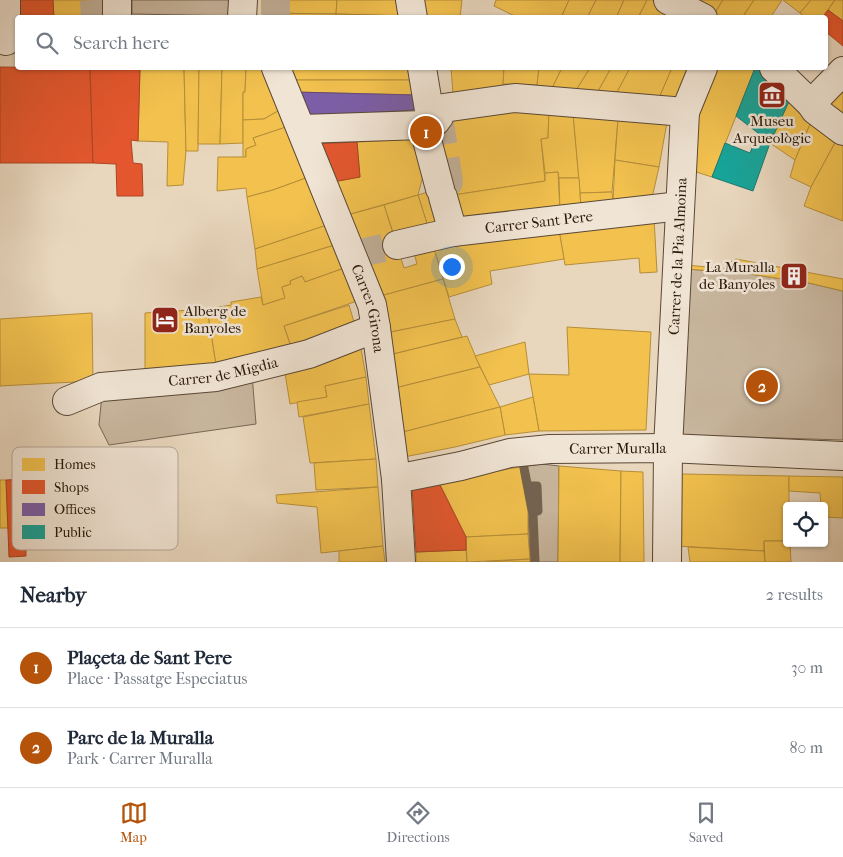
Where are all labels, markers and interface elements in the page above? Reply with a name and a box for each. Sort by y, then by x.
search box [15,15,828,70]
icon: search [33,29,61,57]
text: Search here [73,32,169,54]
museum icon: Museu Arqueològic [757,80,787,110]
place label: Museu Arqueològic [732,112,811,147]
pin: 1 [410,113,442,151]
street label: Carrer de la Pia Almoina [665,176,691,335]
street label: Carrer Sant Pere [484,207,594,237]
your location [439,254,465,280]
place label: La Muralla de Banyoles [699,258,776,293]
street label: Carrer Girona [347,261,388,355]
building icon: La Muralla de Banyoles [779,261,809,291]
place label: Alberg de Banyoles [183,302,247,337]
hotel icon: Alberg de Banyoles [150,305,180,335]
street label: Carrer de Migdia [168,353,281,390]
pin: 2 [746,367,778,405]
street label: Carrer Muralla [569,439,668,458]
legend [12,447,178,550]
text: Homes [54,456,96,473]
text: Shops [54,479,89,496]
text: Offices [54,501,96,518]
map controls [783,502,828,547]
button: locate [783,502,828,547]
text: Public [54,524,92,541]
text: Nearby [20,583,86,607]
text: 2 results [766,585,823,604]
text: Plaçeta de Sant Pere [67,647,232,669]
text: 1 [33,658,39,677]
text: 30 m [791,658,823,677]
text: Place · Passatge Especiatus [67,669,247,688]
text: Parc de la Muralla [67,727,214,749]
text: 2 [32,738,40,757]
text: 80 m [789,738,823,757]
text: Park · Carrer Muralla [67,749,213,768]
tab: Map [120,799,148,846]
tab: Directions [387,799,450,846]
tab: Saved [689,799,723,846]

